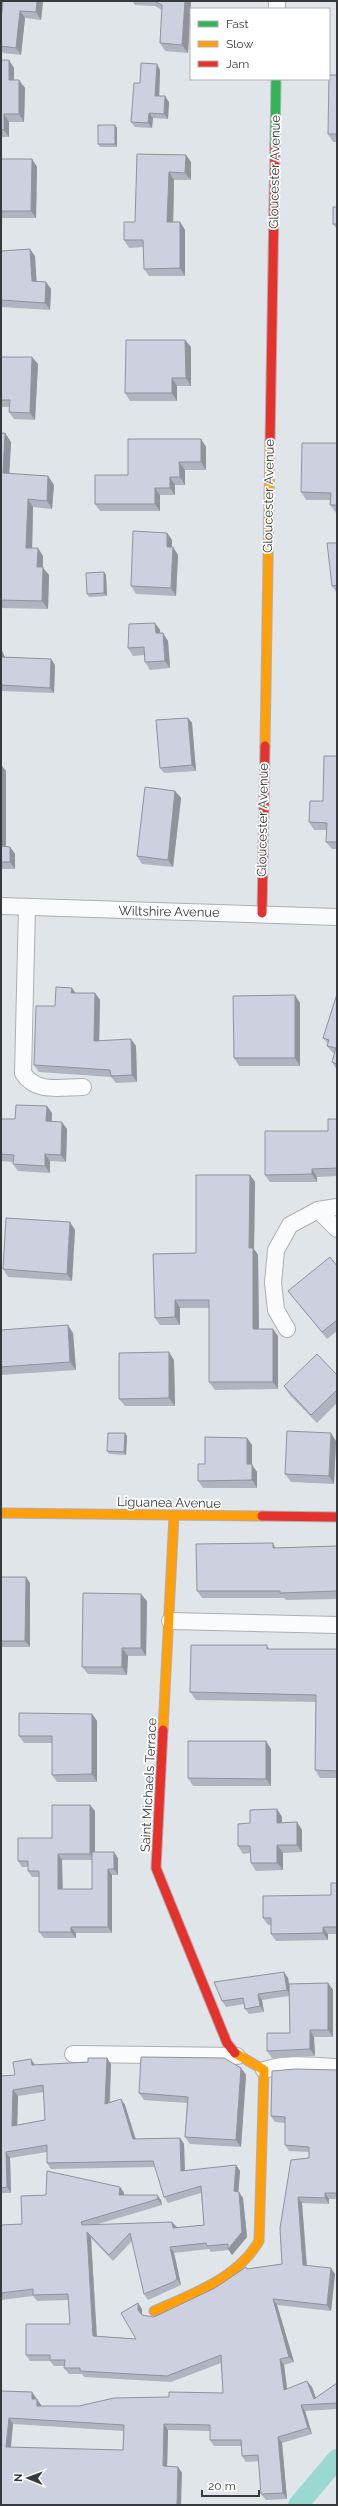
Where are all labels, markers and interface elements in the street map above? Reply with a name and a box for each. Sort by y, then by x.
legend [190,8,330,80]
text: Fast [226,17,249,31]
text: Slow [226,37,253,51]
text: Jam [226,57,249,71]
street label: Gloucester Avenue [266,115,283,229]
street label: Gloucester Avenue [260,439,277,553]
street label: Gloucester Avenue [254,763,271,877]
street label: Wiltshire Avenue [118,903,220,920]
street label: Liguanea Avenue [117,1494,222,1511]
street label: Saint Michaels Terrace [137,1717,160,1853]
north arrow [8,2458,48,2498]
scale bar [202,2472,259,2498]
text: N [12,2474,25,2482]
text: 20 m [208,2479,236,2493]

